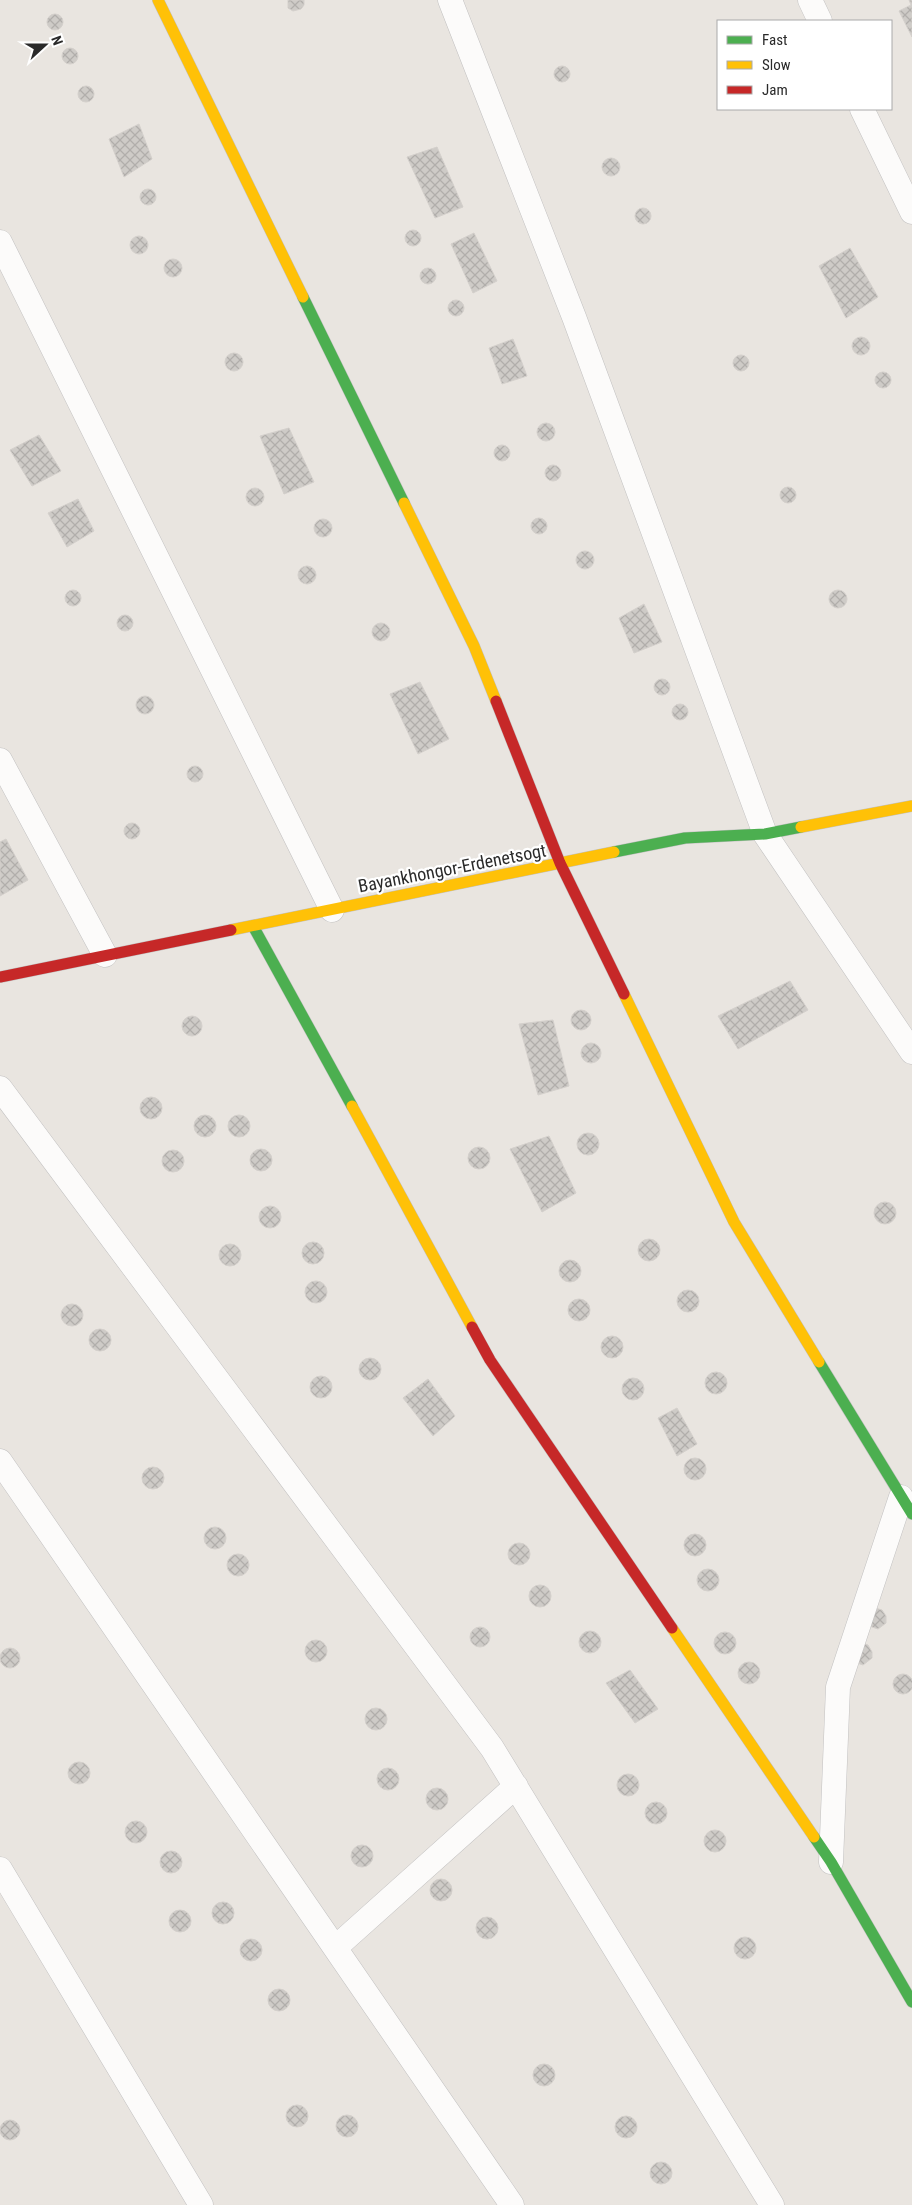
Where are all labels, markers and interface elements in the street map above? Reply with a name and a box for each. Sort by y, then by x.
north arrow [20,20,70,70]
legend [717,20,892,110]
text: Fast [762,31,787,49]
text: N [48,33,66,47]
text: Slow [762,56,791,74]
text: Jam [762,81,788,99]
street label: Bayankhongor-Erdenetsogt [356,839,548,897]

